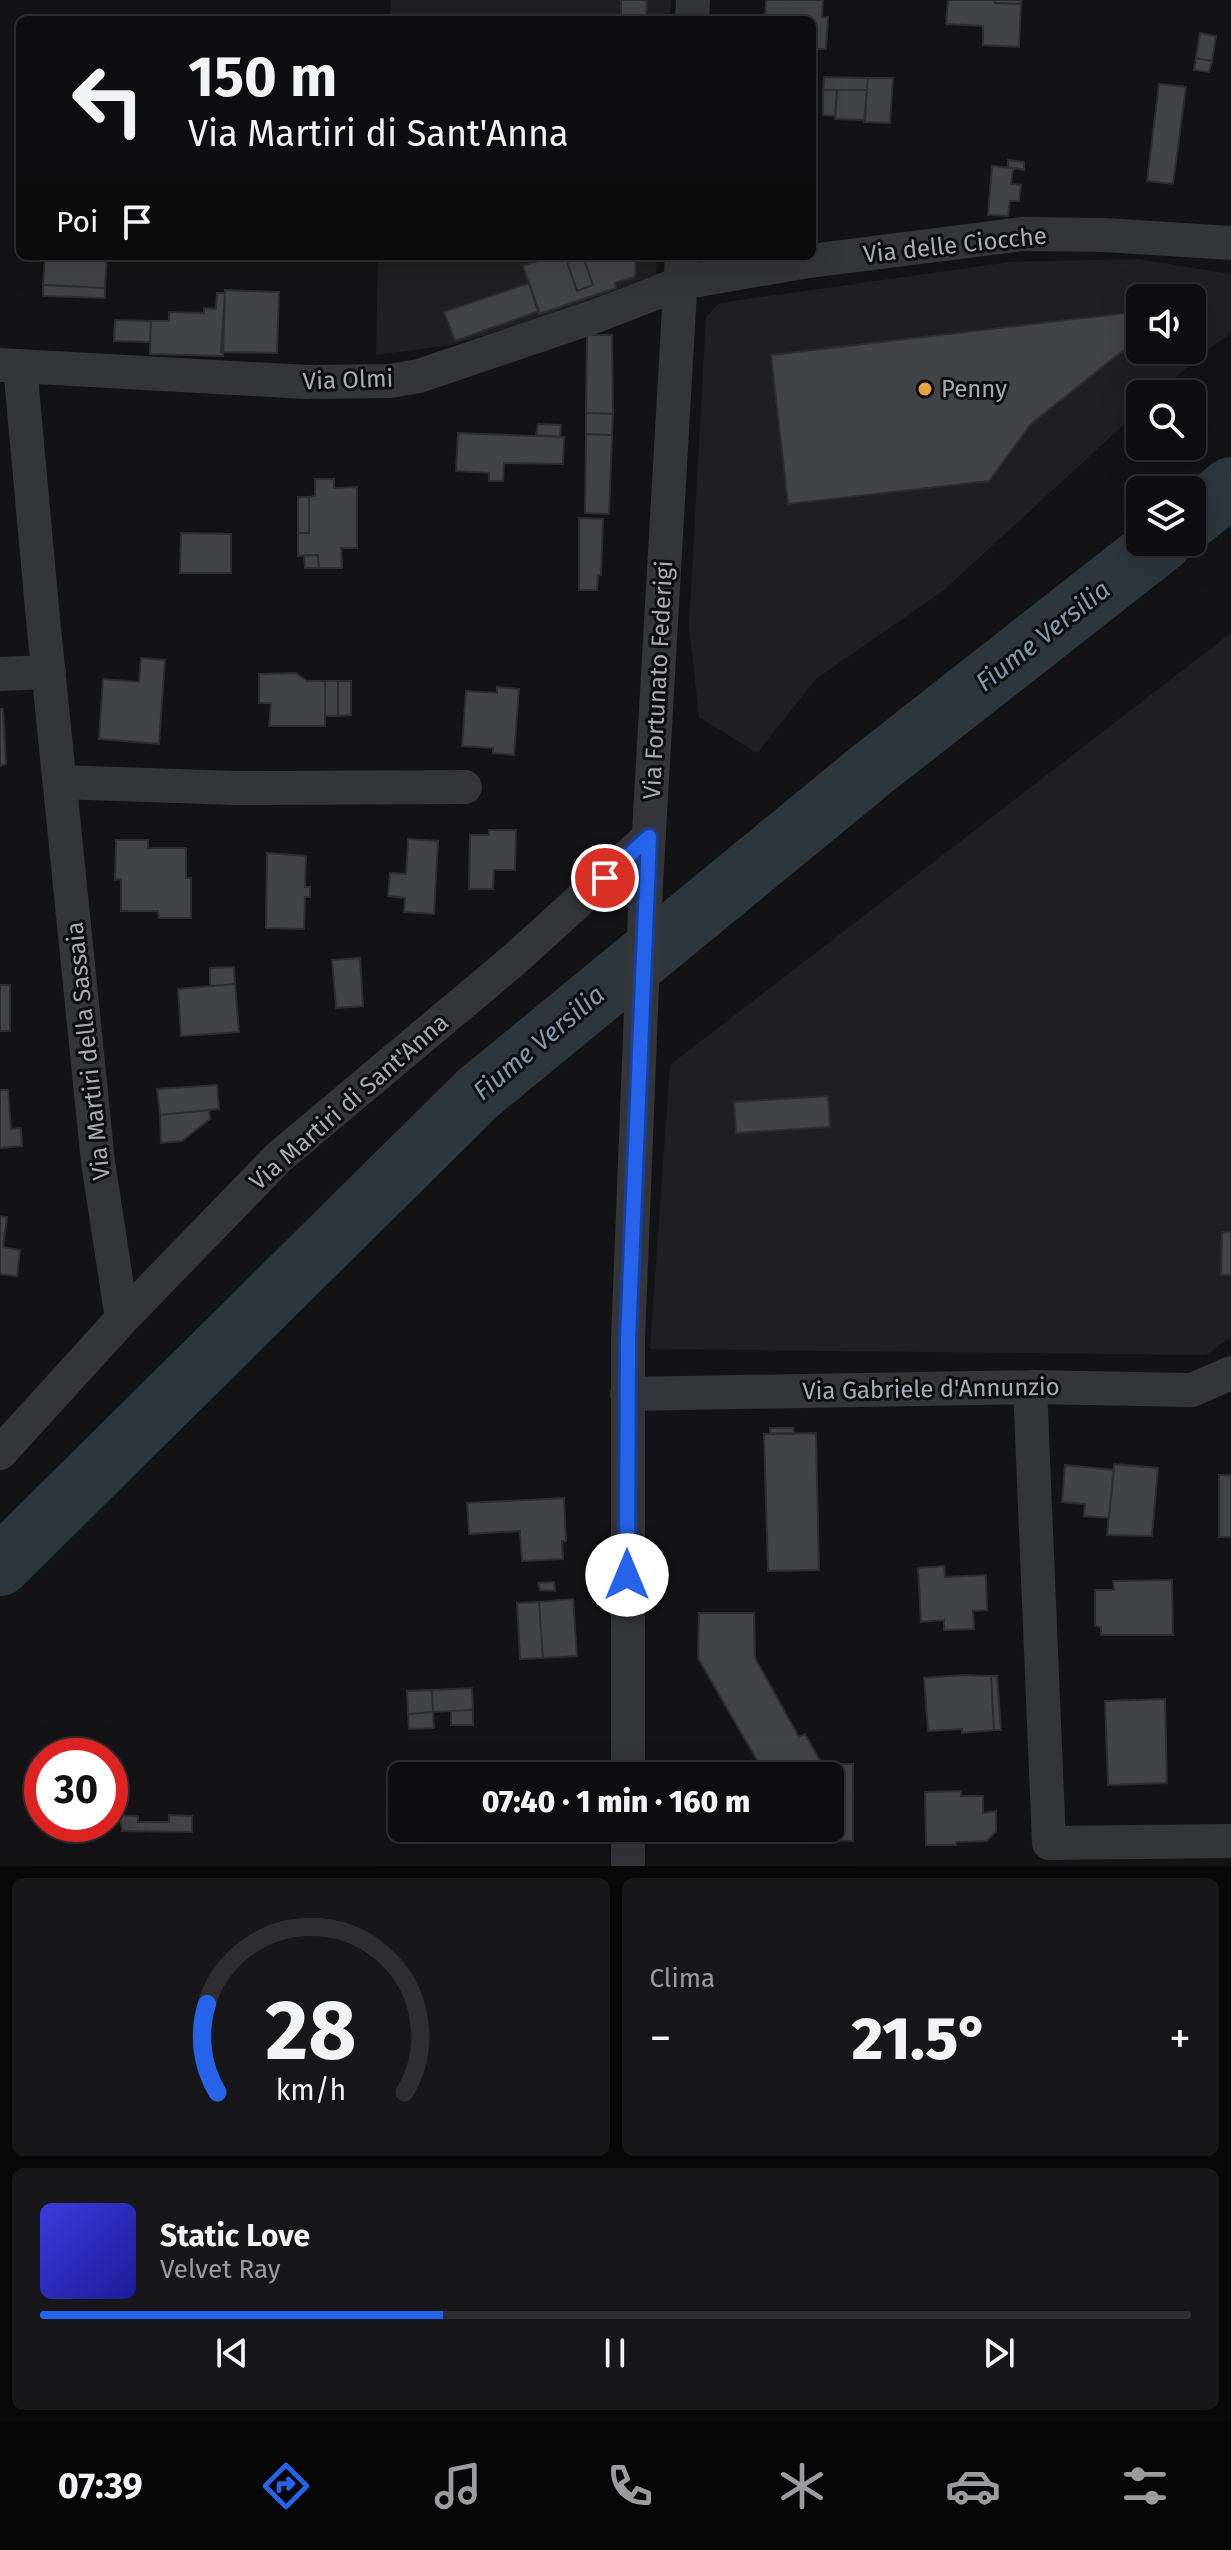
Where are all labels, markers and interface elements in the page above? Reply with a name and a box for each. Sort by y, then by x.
text: 150 m [188,44,337,111]
icon: left [56,48,160,152]
text: Via Martiri di Sant'Anna [188,112,569,156]
icon: arrive [115,200,159,244]
text: Poi [56,204,99,240]
street label: Via delle Ciocche [862,221,1048,269]
map controls [1126,284,1206,556]
button: sound [1126,284,1206,364]
street label: Via Olmi [302,364,394,396]
place label: Penny [941,375,1007,403]
marker: Penny [916,380,934,398]
button: search [1126,380,1206,460]
button: layers [1126,476,1206,556]
street label: Via Fortunato Federigi [638,560,678,800]
water label: Fiume Versilia [970,574,1116,698]
pin [571,844,639,912]
icon: arrive [583,856,627,900]
street label: Via Martiri della Sassaia [60,920,116,1182]
water label: Fiume Versilia [467,979,611,1107]
street label: Via Martiri di Sant'Anna [244,1008,454,1196]
street label: Via Gabriele d'Annunzio [802,1373,1060,1405]
position arrow [585,1533,669,1617]
speed limit sign: 30 [24,1738,128,1842]
text: 07:40 · 1 min · 160 m [482,1784,750,1820]
text: Clima [650,1963,715,1994]
text: 28 [265,1981,356,2081]
text: 21.5° [852,2003,989,2075]
text: − [650,2012,672,2065]
text: + [1169,2012,1191,2065]
text: km/h [275,2073,346,2108]
text: Static Love [160,2218,310,2254]
text: Velvet Ray [160,2254,280,2285]
icon: previous [210,2331,254,2375]
icon: pause [593,2331,637,2375]
icon: next [977,2331,1021,2375]
icon: directions [258,2458,314,2514]
icon: music [430,2458,486,2514]
icon: phone [602,2458,658,2514]
icon: climate [774,2458,830,2514]
icon: car [945,2458,1001,2514]
icon: filters [1117,2458,1173,2514]
text: 07:39 [58,2464,143,2508]

